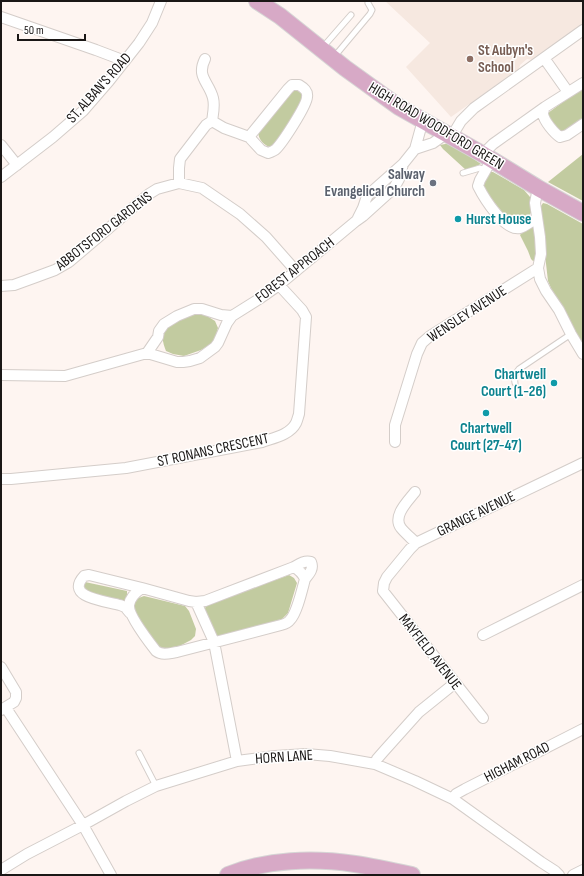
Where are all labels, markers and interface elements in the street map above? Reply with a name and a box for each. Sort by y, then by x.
scale bar [18,16,85,42]
text: 50 m [24,23,44,38]
place label: St Aubyn's School [478,41,533,77]
street label: ST. ALBAN'S ROAD [62,49,136,127]
marker: St Aubyn's School [465,54,475,64]
street label: HIGH ROAD WOODFORD GREEN [365,78,507,174]
place label: Salway Evangelical Church [325,165,426,201]
marker: Salway Evangelical Church [428,178,438,188]
street label: ABBOTSFORD GARDENS [51,187,156,275]
place label: Hurst House [466,210,531,229]
marker: Hurst House [453,214,463,224]
street label: FOREST APPROACH [252,233,338,307]
street label: WENSLEY AVENUE [424,281,510,347]
place label: Chartwell Court (1-26) [481,365,546,401]
marker: Chartwell Court (1-26) [549,378,559,388]
marker: Chartwell Court (27-47) [481,408,491,418]
place label: Chartwell Court (27-47) [450,419,522,455]
street label: ST RONANS CRESCENT [156,429,270,471]
street label: GRANGE AVENUE [434,487,518,541]
street label: MAYFIELD AVENUE [394,610,466,694]
street label: HIGHAM ROAD [481,737,553,787]
street label: HORN LANE [254,746,314,768]

